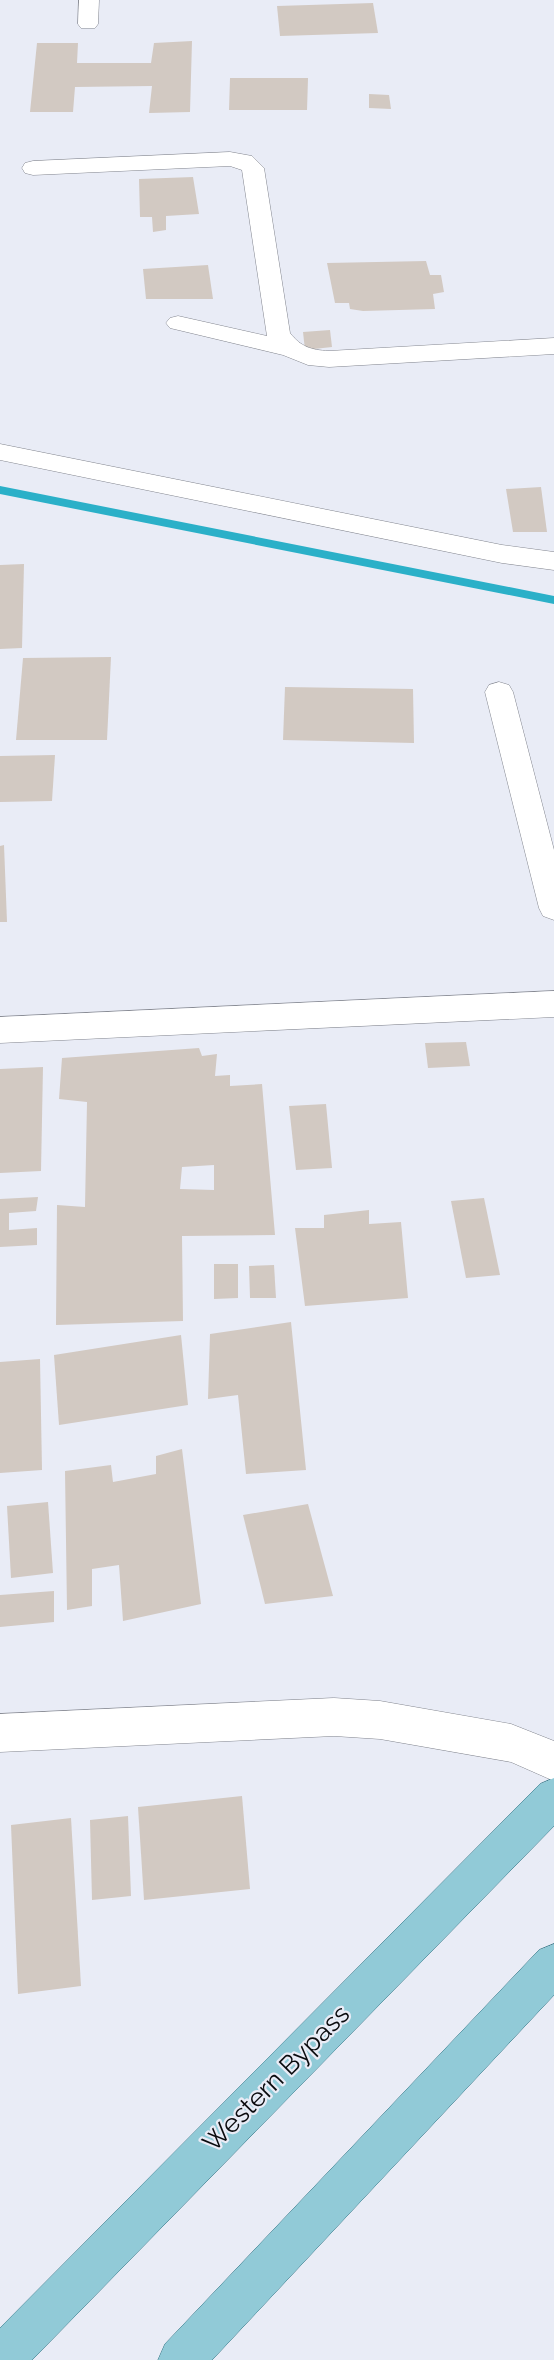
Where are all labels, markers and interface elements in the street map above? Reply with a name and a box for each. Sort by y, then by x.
street label: Western Bypass [197,1999,355,2157]

